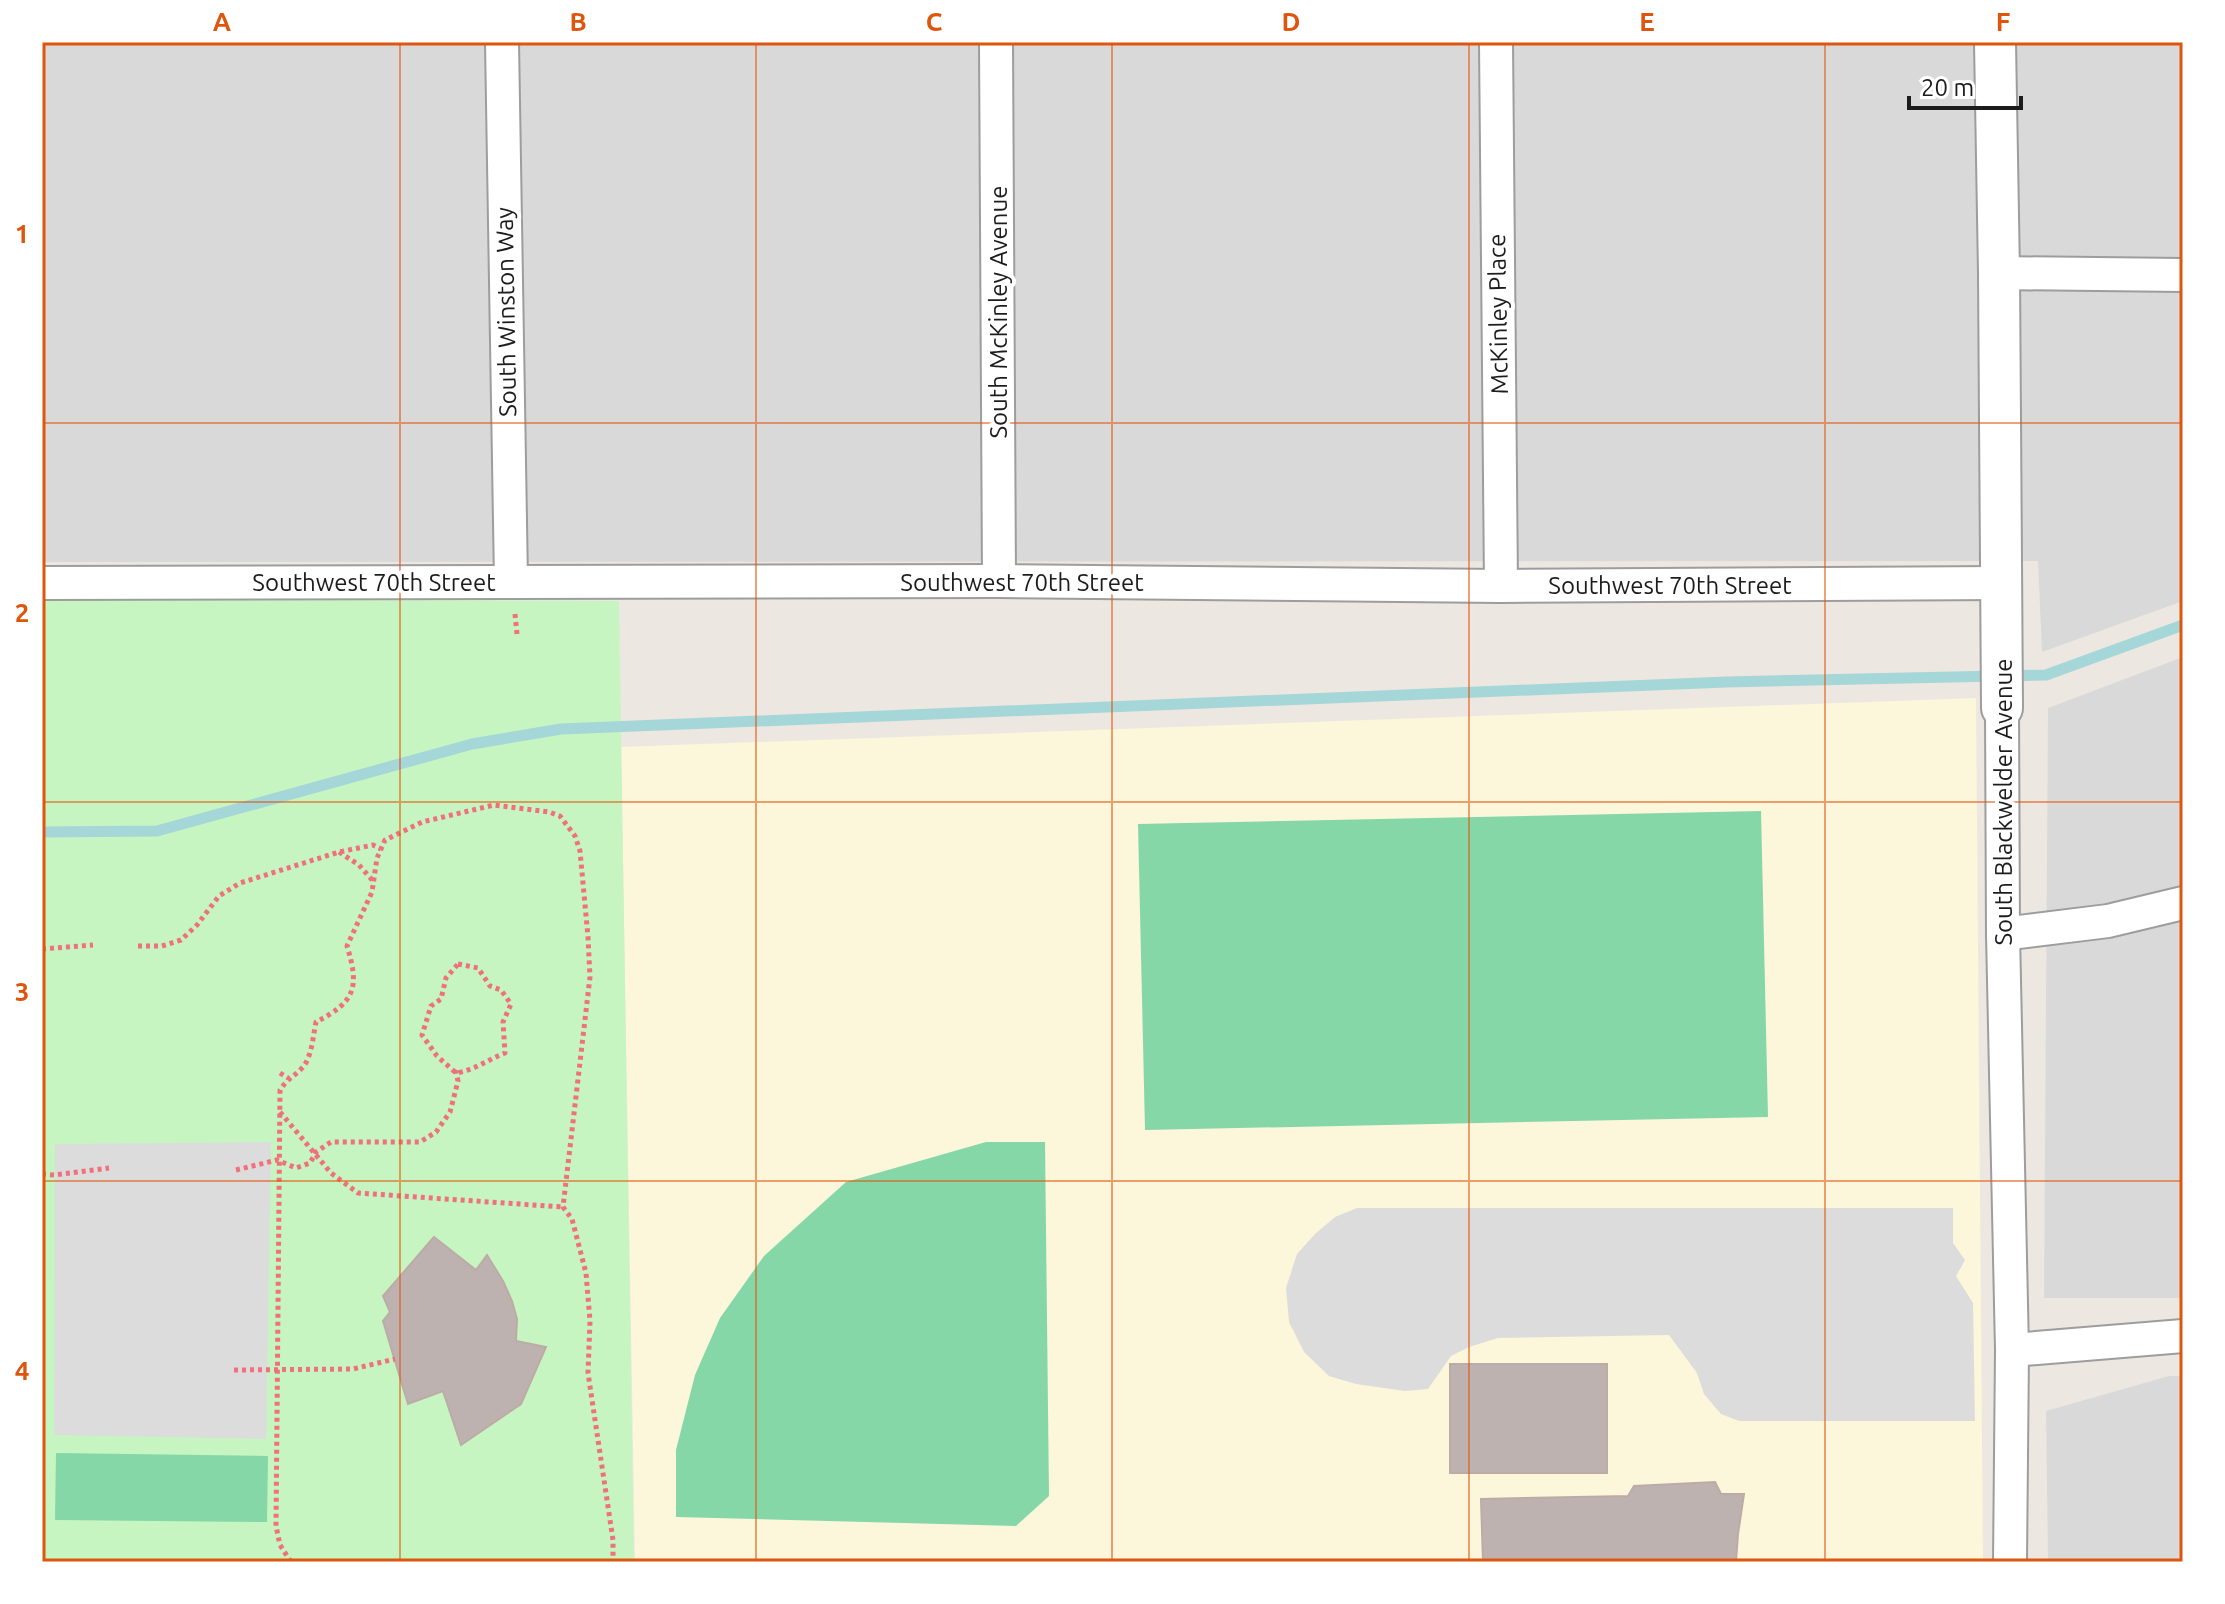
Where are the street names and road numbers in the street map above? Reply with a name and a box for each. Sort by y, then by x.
street label: South McKinley Avenue [985,185,1012,439]
street label: South Winston Way [491,206,521,417]
street label: McKinley Place [1483,233,1513,395]
street label: Southwest 70th Street [252,569,496,596]
street label: Southwest 70th Street [900,569,1144,596]
street label: Southwest 70th Street [1548,572,1792,599]
street label: South Blackwelder Avenue [1990,658,2017,946]

